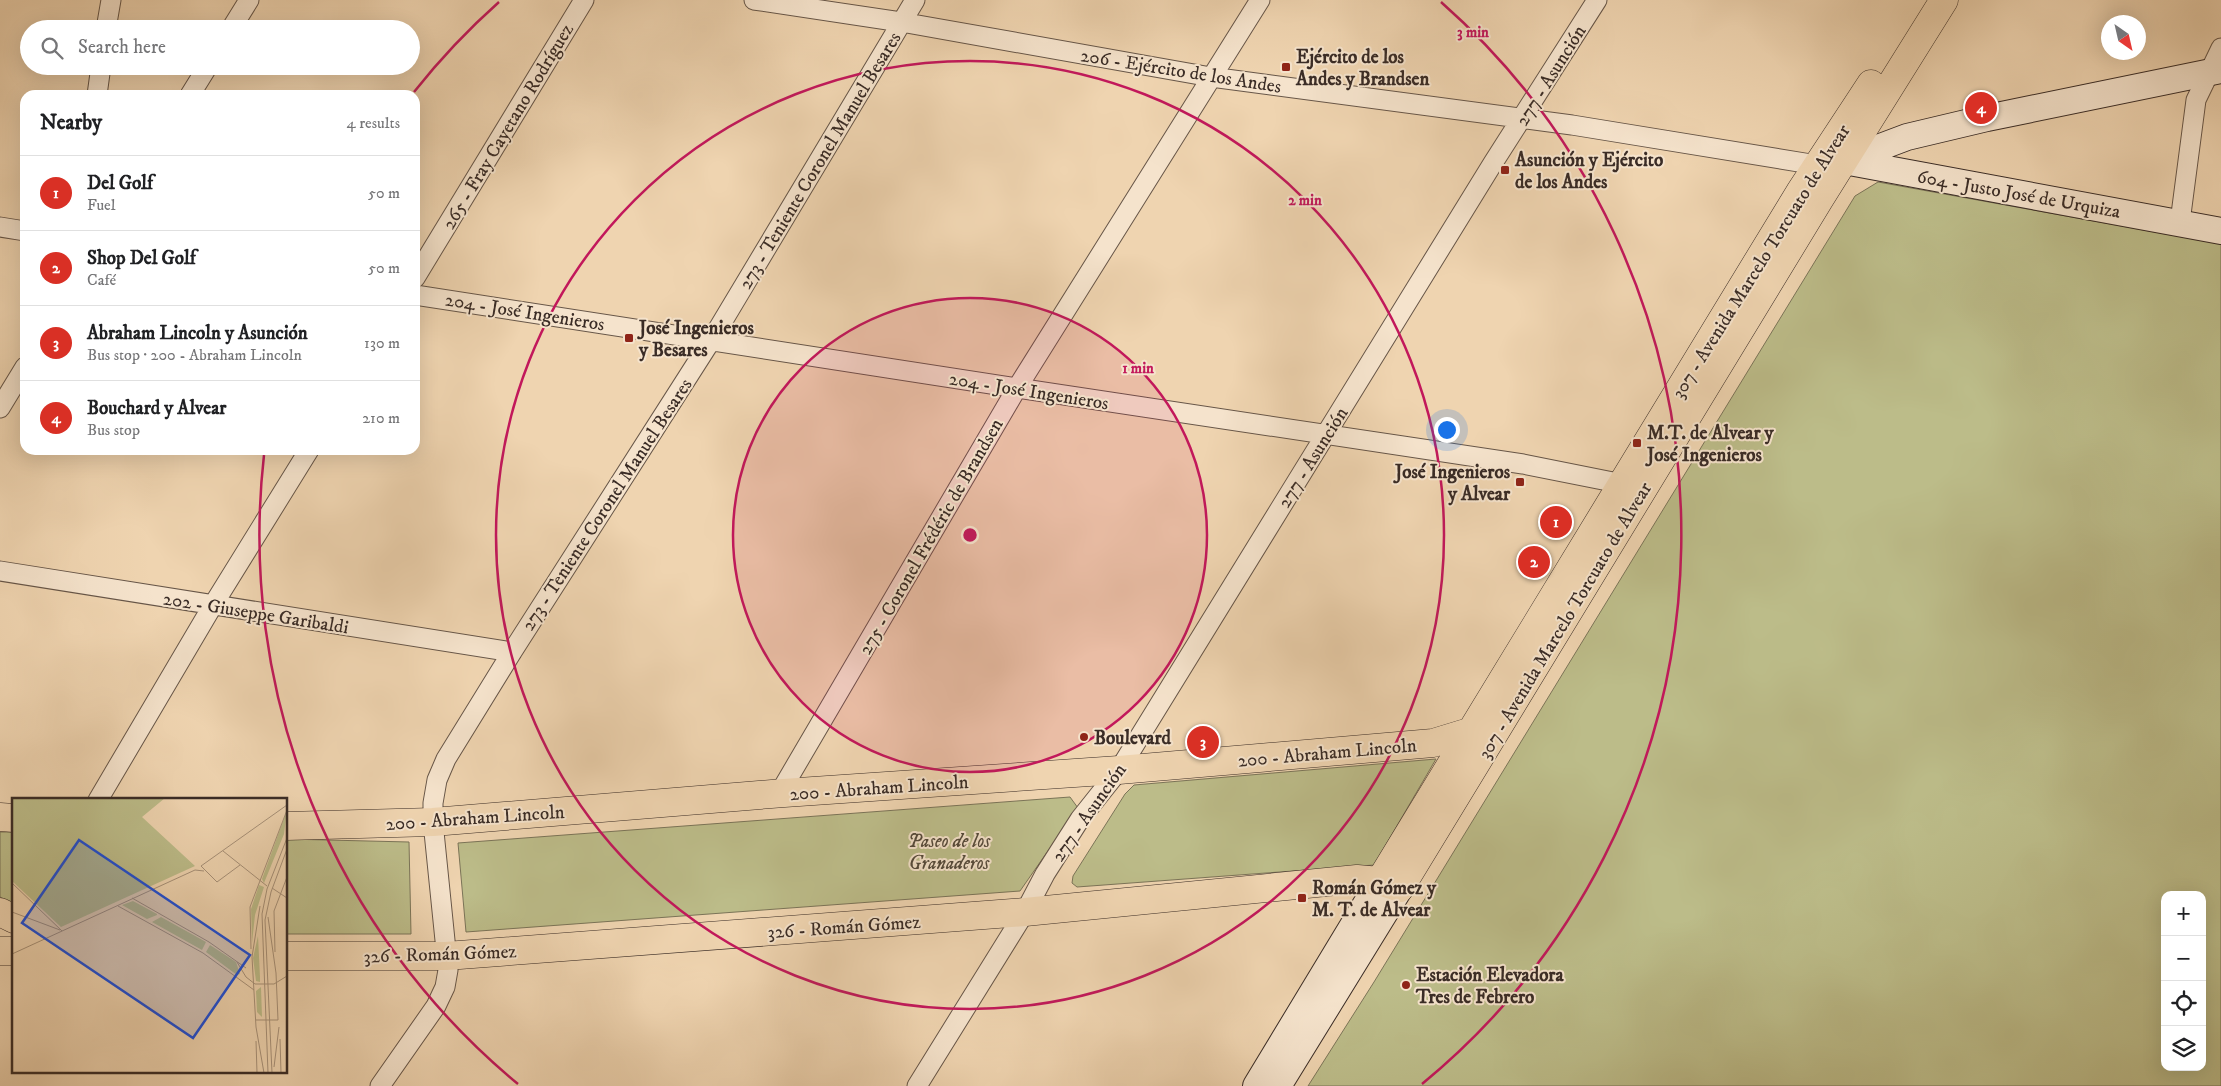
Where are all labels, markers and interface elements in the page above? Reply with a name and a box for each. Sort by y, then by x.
north arrow [2101,15,2146,60]
search box [20,20,420,75]
street label: 265 - Fray Cayetano Rodríguez [438,20,579,234]
street label: 277 - Asunción [1511,21,1591,130]
text: 3 min [1457,23,1489,42]
street label: 273 - Teniente Coronel Manuel Besares [734,28,906,294]
icon: search [38,34,66,62]
text: Search here [78,36,166,59]
street label: 206 - Ejército de los Andes [1079,44,1283,99]
place label: Ejército de los Andes y Brandsen [1295,46,1430,91]
marker: Ejército de los Andes y Brandsen [1280,61,1292,73]
pin: 4 [1965,89,1997,127]
text: Nearby [40,110,102,136]
text: 4 results [347,113,400,133]
street label: 307 - Avenida Marcelo Torcuato de Alvear [1667,121,1855,403]
place label: Asunción y Ejército de los Andes [1514,149,1663,194]
marker: Asunción y Ejército de los Andes [1499,164,1511,176]
street label: 604 - Justo José de Urquiza [1915,165,2122,225]
text: Del Golf [87,172,153,195]
text: 1 [53,183,59,203]
text: 50 m [368,183,400,203]
text: 2 min [1288,191,1322,210]
text: Fuel [87,195,116,215]
text: Shop Del Golf [87,247,196,270]
text: 2 [52,258,60,278]
text: 50 m [368,258,400,278]
text: Café [87,270,116,290]
street label: 204 - José Ingenieros [443,289,606,336]
place label: José Ingenieros y Besares [637,317,755,362]
text: Abraham Lincoln y Asunción [87,322,308,345]
marker: José Ingenieros y Besares [623,332,635,344]
text: 3 [53,333,59,353]
text: 130 m [364,333,400,353]
text: Bus stop · 200 - Abraham Lincoln [87,345,302,365]
text: 1 min [1122,359,1154,378]
street label: 204 - José Ingenieros [947,368,1110,415]
street label: 273 - Teniente Coronel Manuel Besares [517,374,698,635]
text: Bouchard y Alvear [87,397,226,420]
street label: 277 - Asunción [1273,403,1353,512]
text: 4 [51,408,61,428]
text: 210 m [362,408,400,428]
street label: 275 - Coronel Frédéric de Brandsen [854,414,1009,659]
your location [1434,417,1460,443]
text: Bus stop [87,420,140,440]
place label: M.T. de Alvear y José Ingenieros [1645,422,1775,467]
marker: M.T. de Alvear y José Ingenieros [1631,437,1643,449]
place label: José Ingenieros y Alvear [1393,461,1511,506]
marker: José Ingenieros y Alvear [1514,476,1526,488]
street label: 307 - Avenida Marcelo Torcuato de Alvear [1473,478,1657,763]
pin: 1 [1540,503,1572,541]
centre of rings [961,526,979,544]
pin: 2 [1518,543,1550,581]
street label: 202 - Giuseppe Garibaldi [161,587,350,640]
pin: 3 [1187,723,1219,761]
place label: Boulevard [1094,727,1171,750]
marker: Boulevard [1078,731,1090,743]
street label: 200 - Abraham Lincoln [1237,734,1418,773]
street label: 277 - Asunción [1047,759,1132,866]
street label: 200 - Abraham Lincoln [789,771,970,806]
inset map [12,798,288,1074]
street label: 200 - Abraham Lincoln [385,801,566,836]
park label: Paseo de los Granaderos [908,830,991,875]
place label: Román Gómez y M. T. de Alvear [1312,877,1437,922]
map controls [2161,891,2206,1071]
button: + [2161,891,2206,936]
marker: Román Gómez y M. T. de Alvear [1296,892,1308,904]
street label: 326 - Román Gómez [767,911,921,944]
button: − [2161,936,2206,981]
street label: 326 - Román Gómez [363,940,517,969]
place label: Estación Elevadora Tres de Febrero [1415,964,1564,1009]
marker: Estación Elevadora Tres de Febrero [1400,979,1412,991]
button: locate [2161,981,2206,1026]
button: layers [2161,1026,2206,1071]

